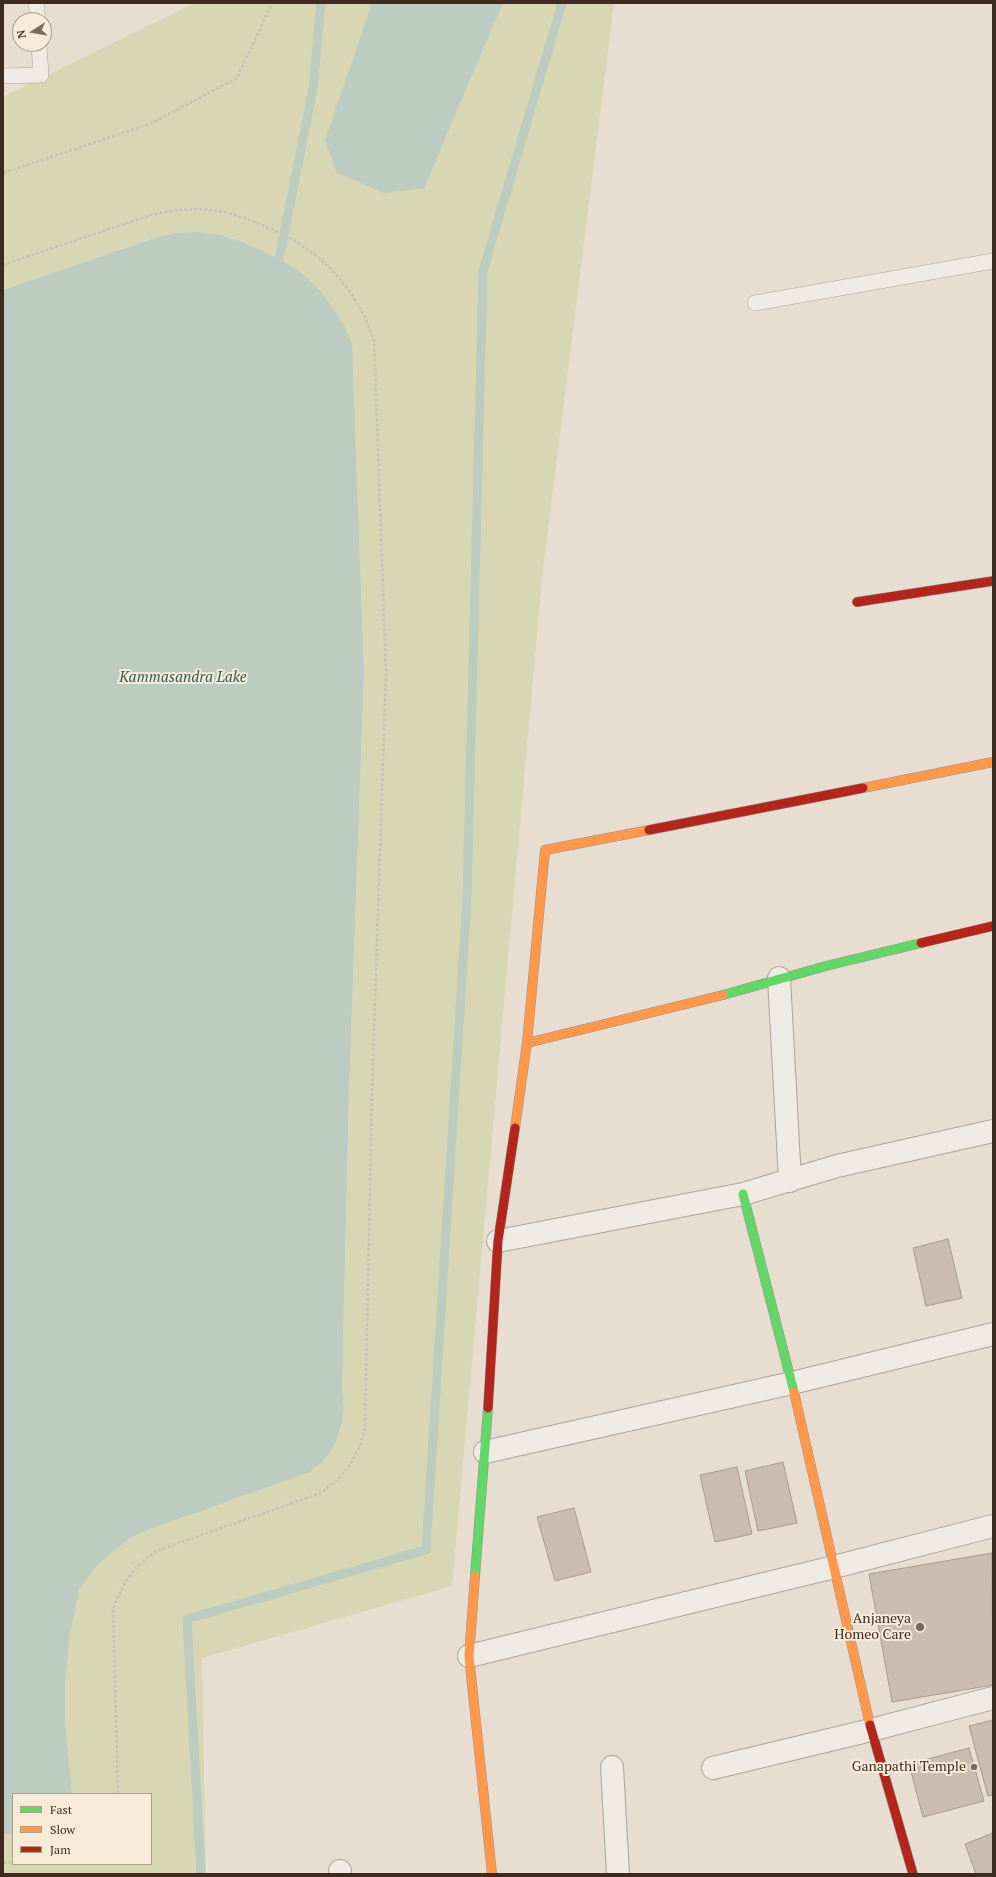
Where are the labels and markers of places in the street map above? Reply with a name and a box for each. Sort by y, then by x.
place label: Anjaneya Homeo Care [834,1611,911,1644]
marker: Anjaneya Homeo Care [914,1621,926,1633]
place label: Ganapathi Temple [852,1759,966,1775]
marker: Ganapathi Temple [969,1762,979,1772]

